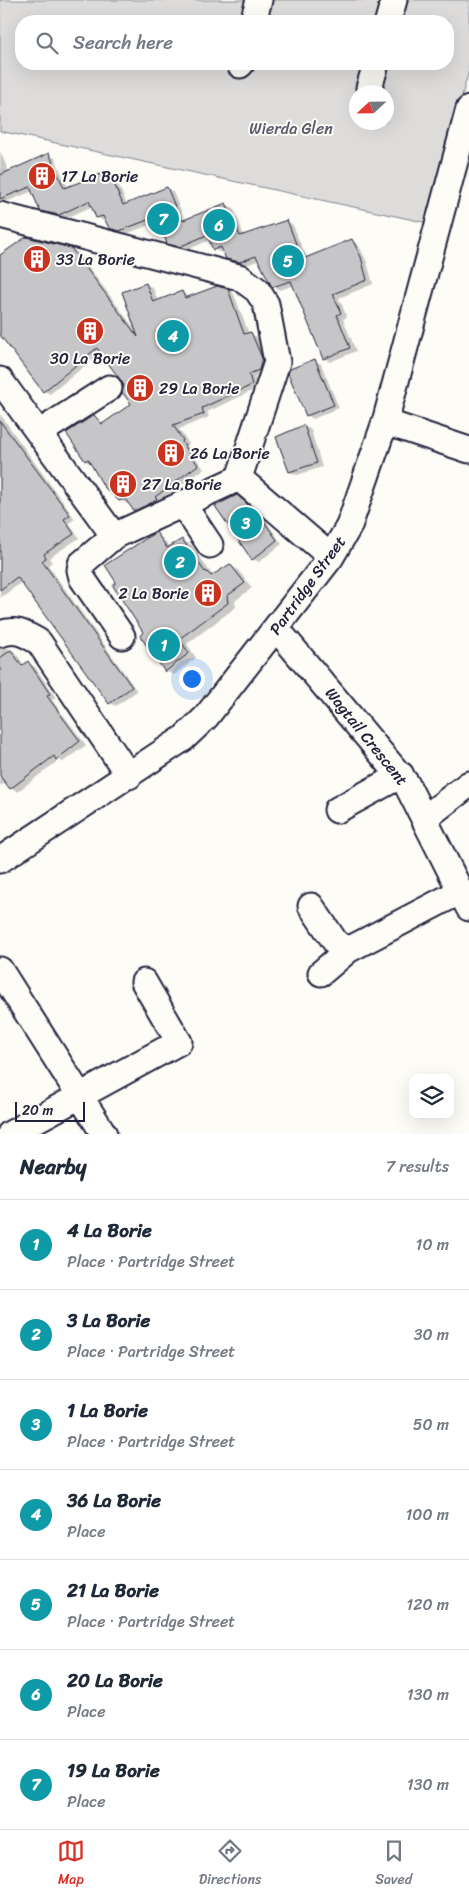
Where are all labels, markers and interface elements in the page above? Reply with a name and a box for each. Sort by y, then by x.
search box [15,15,454,70]
text: Search here [73,26,173,59]
icon: search [33,29,61,57]
north arrow [349,85,394,130]
park label: Wierda Glen [249,114,333,143]
building icon: 17 La Borie [27,161,57,191]
place label: 17 La Borie [61,162,138,191]
pin: 7 [147,200,179,238]
pin: 6 [203,206,235,244]
pin: 5 [272,242,304,280]
building icon: 33 La Borie [22,244,52,274]
place label: 33 La Borie [56,245,135,274]
building icon: 30 La Borie [75,316,105,346]
pin: 4 [157,317,189,355]
place label: 30 La Borie [50,344,130,373]
building icon: 29 La Borie [125,373,155,403]
place label: 29 La Borie [159,374,239,403]
building icon: 26 La Borie [156,438,186,468]
place label: 26 La Borie [190,439,270,468]
building icon: 27 La Borie [108,469,138,499]
place label: 27 La Borie [142,470,222,499]
pin: 3 [230,504,262,542]
street label: Partridge Street [261,529,354,641]
pin: 2 [164,543,196,581]
building icon: 2 La Borie [193,578,223,608]
place label: 2 La Borie [118,579,189,608]
pin: 1 [148,626,180,664]
your location [179,666,205,692]
street label: Wagtail Crescent [317,680,416,792]
map controls [409,1074,454,1119]
button: layers [409,1074,454,1119]
text: 20 m [22,1098,53,1123]
scale bar [15,1099,85,1122]
text: Nearby [20,1148,86,1186]
text: 7 results [386,1152,449,1181]
text: 4 La Borie [67,1214,152,1247]
text: 1 [33,1230,39,1259]
text: 10 m [416,1230,449,1259]
text: Place · Partridge Street [67,1247,235,1276]
text: 3 La Borie [67,1304,150,1337]
text: 2 [31,1320,41,1349]
text: 30 m [414,1320,449,1349]
text: Place · Partridge Street [67,1337,235,1366]
text: 1 La Borie [67,1394,148,1427]
text: 3 [32,1410,40,1439]
text: 50 m [413,1410,449,1439]
text: Place · Partridge Street [67,1427,235,1456]
text: 36 La Borie [67,1484,161,1517]
text: 4 [31,1500,41,1529]
text: 100 m [405,1500,449,1529]
text: Place [67,1517,106,1546]
text: 21 La Borie [67,1574,159,1607]
text: 5 [31,1590,41,1619]
text: 120 m [406,1590,449,1619]
text: Place · Partridge Street [67,1607,235,1636]
text: 20 La Borie [67,1664,163,1697]
text: 6 [31,1680,41,1709]
text: 130 m [407,1680,449,1709]
text: Place [67,1697,106,1726]
text: 19 La Borie [67,1754,160,1787]
text: 7 [31,1770,41,1799]
text: 130 m [407,1770,449,1799]
text: Place [67,1787,106,1816]
tab: Map [57,1837,85,1892]
tab: Directions [199,1837,261,1892]
tab: Saved [375,1837,412,1892]

